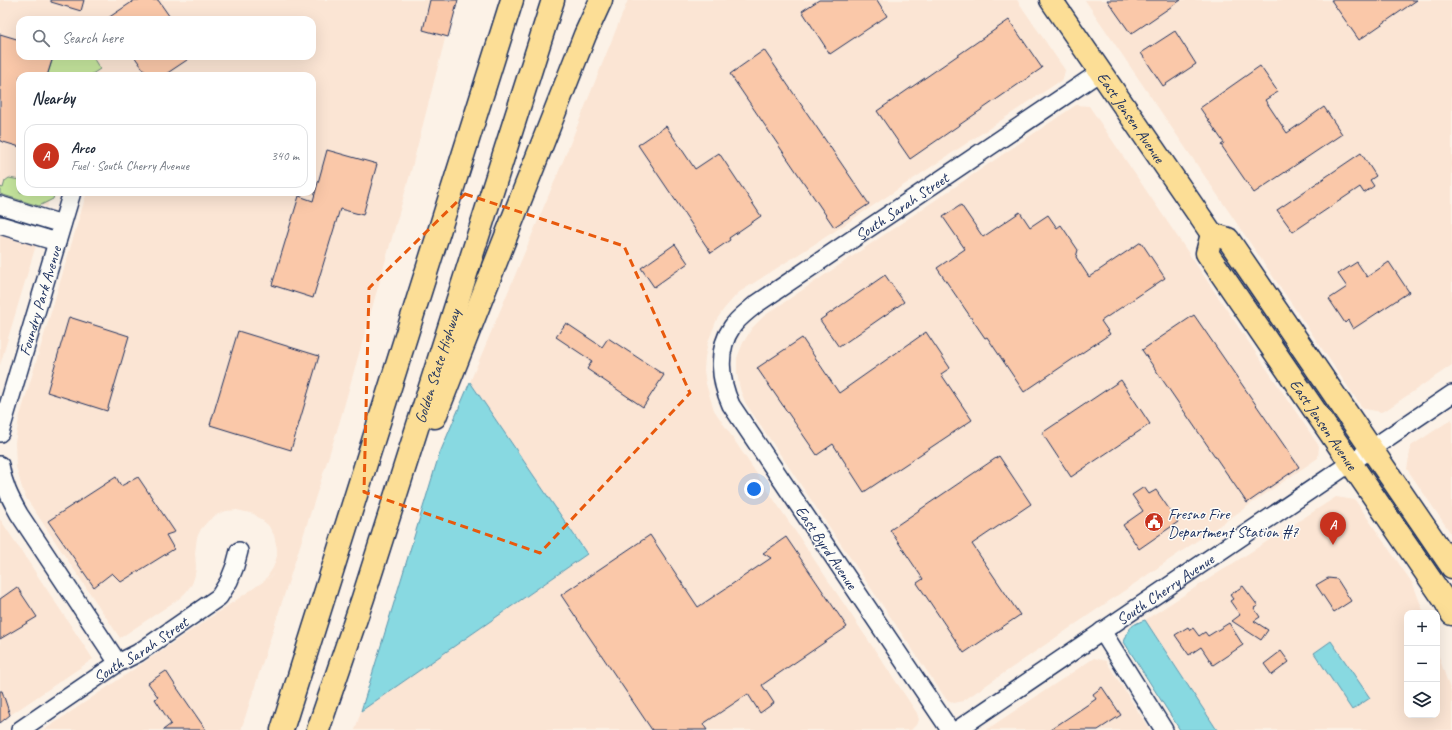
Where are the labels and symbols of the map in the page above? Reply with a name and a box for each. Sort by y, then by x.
street label: East Jensen Avenue [1092,68,1170,168]
street label: South Sarah Street [851,167,954,246]
street label: Foundry Park Avenue [15,242,67,358]
street label: Golden State Highway [410,305,466,426]
street label: East Jensen Avenue [1285,375,1362,476]
your location [744,479,764,499]
street label: East Byrd Avenue [791,502,862,595]
place label: Fresno Fire Department Station #7 [1168,504,1299,542]
public building icon: Fresno Fire Department Station #7 [1143,511,1165,533]
pin: A [1320,512,1346,545]
street label: South Cherry Avenue [1113,549,1219,630]
street label: South Sarah Street [90,612,193,688]

